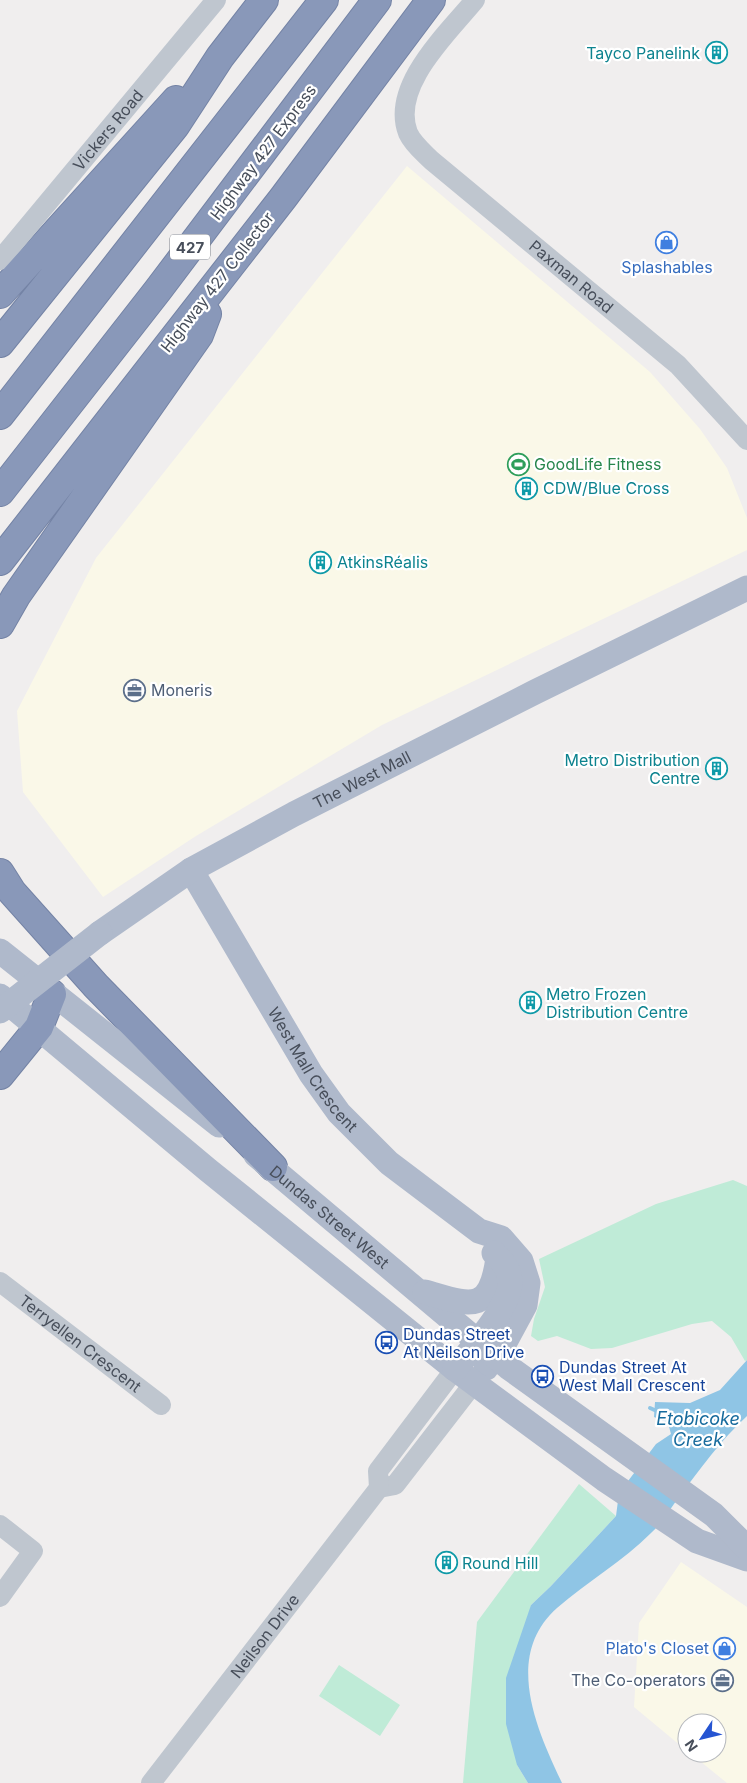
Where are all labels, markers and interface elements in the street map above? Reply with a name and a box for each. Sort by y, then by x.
building icon: Tayco Panelink [704,41,728,65]
place label: Tayco Panelink [586,43,700,63]
street label: Highway 427 Express [206,80,320,224]
street label: Vickers Road [69,85,147,175]
street label: Highway 427 Collector [156,208,278,356]
shop icon: Splashables [655,231,679,255]
road number: 427 [170,234,210,260]
street label: Paxman Road [525,236,618,317]
place label: Splashables [621,257,713,277]
sports icon: GoodLife Fitness [506,452,530,476]
place label: GoodLife Fitness [534,454,661,474]
building icon: CDW/Blue Cross [515,476,539,500]
place label: CDW/Blue Cross [543,478,669,498]
building icon: AtkinsRéalis [309,550,333,574]
place label: AtkinsRéalis [337,552,428,572]
office icon: Moneris [123,678,147,702]
place label: Moneris [151,680,212,700]
street label: The West Mall [310,746,414,813]
place label: Metro Distribution Centre [564,750,700,788]
building icon: Metro Distribution Centre [704,757,728,781]
place label: Metro Frozen Distribution Centre [546,984,688,1022]
building icon: Metro Frozen Distribution Centre [518,991,542,1015]
street label: West Mall Crescent [264,1003,362,1136]
street label: Dundas Street West [266,1161,393,1273]
street label: Terryellen Crescent [15,1290,145,1396]
place label: Dundas Street At Neilson Drive [403,1324,524,1362]
bus stop icon: Dundas Street At Neilson Drive [375,1331,399,1355]
place label: Dundas Street At West Mall Crescent [559,1357,706,1395]
bus stop icon: Dundas Street At West Mall Crescent [531,1364,555,1388]
water label: Etobicoke Creek [656,1408,740,1450]
building icon: Round Hill [434,1551,458,1575]
place label: Round Hill [462,1553,538,1573]
street label: Neilson Drive [226,1590,303,1682]
shop icon: Plato's Closet [713,1636,737,1660]
place label: Plato's Closet [606,1638,709,1658]
office icon: The Co-operators [710,1668,734,1692]
place label: The Co-operators [571,1670,706,1690]
north arrow [677,1713,727,1763]
text: N [681,1736,701,1755]

